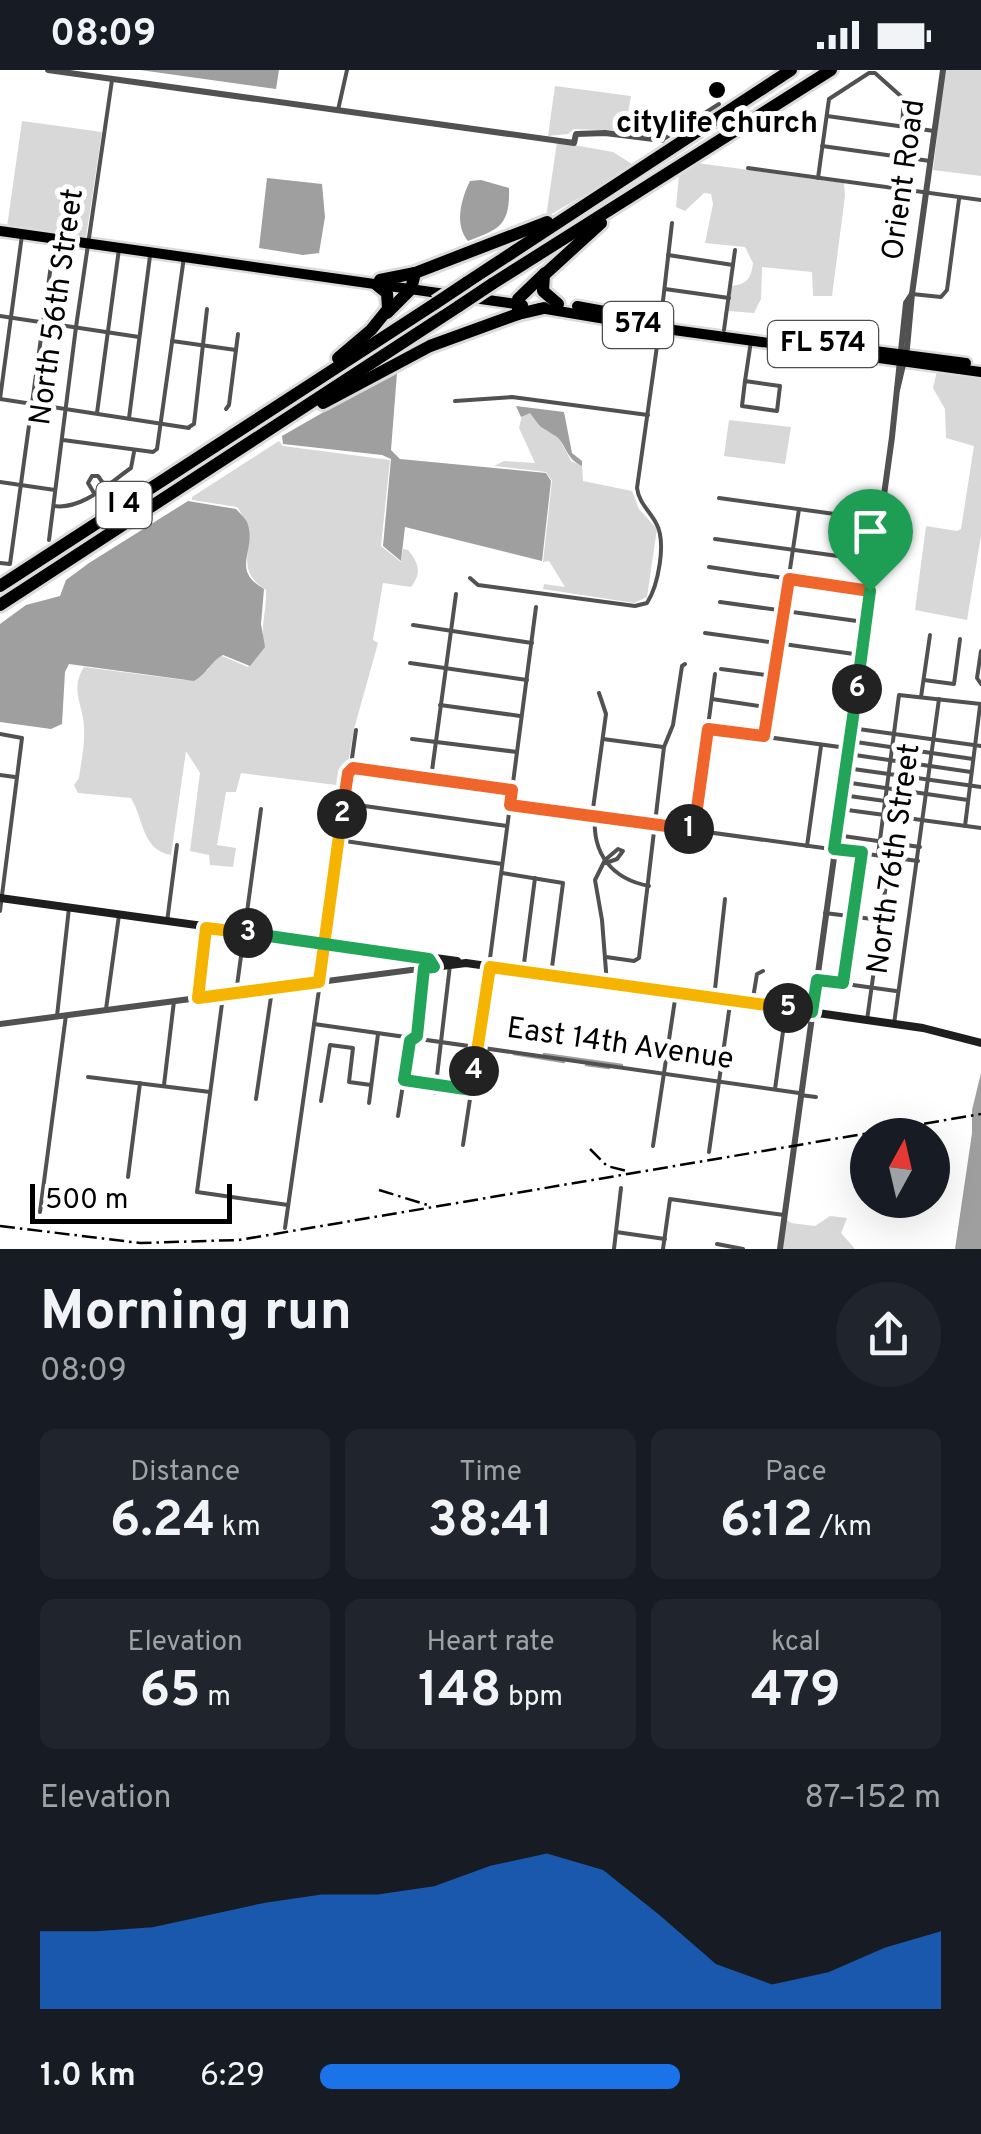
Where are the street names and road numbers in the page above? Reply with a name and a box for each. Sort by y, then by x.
street label: Orient Road [875,97,935,263]
street label: North 56th Street [23,186,93,428]
road number: 574 [603,302,673,348]
road number: FL 574 [768,321,878,367]
road number: I 4 [96,482,152,528]
street label: North 76th Street [860,741,930,977]
street label: East 14th Avenue [504,1011,736,1079]

